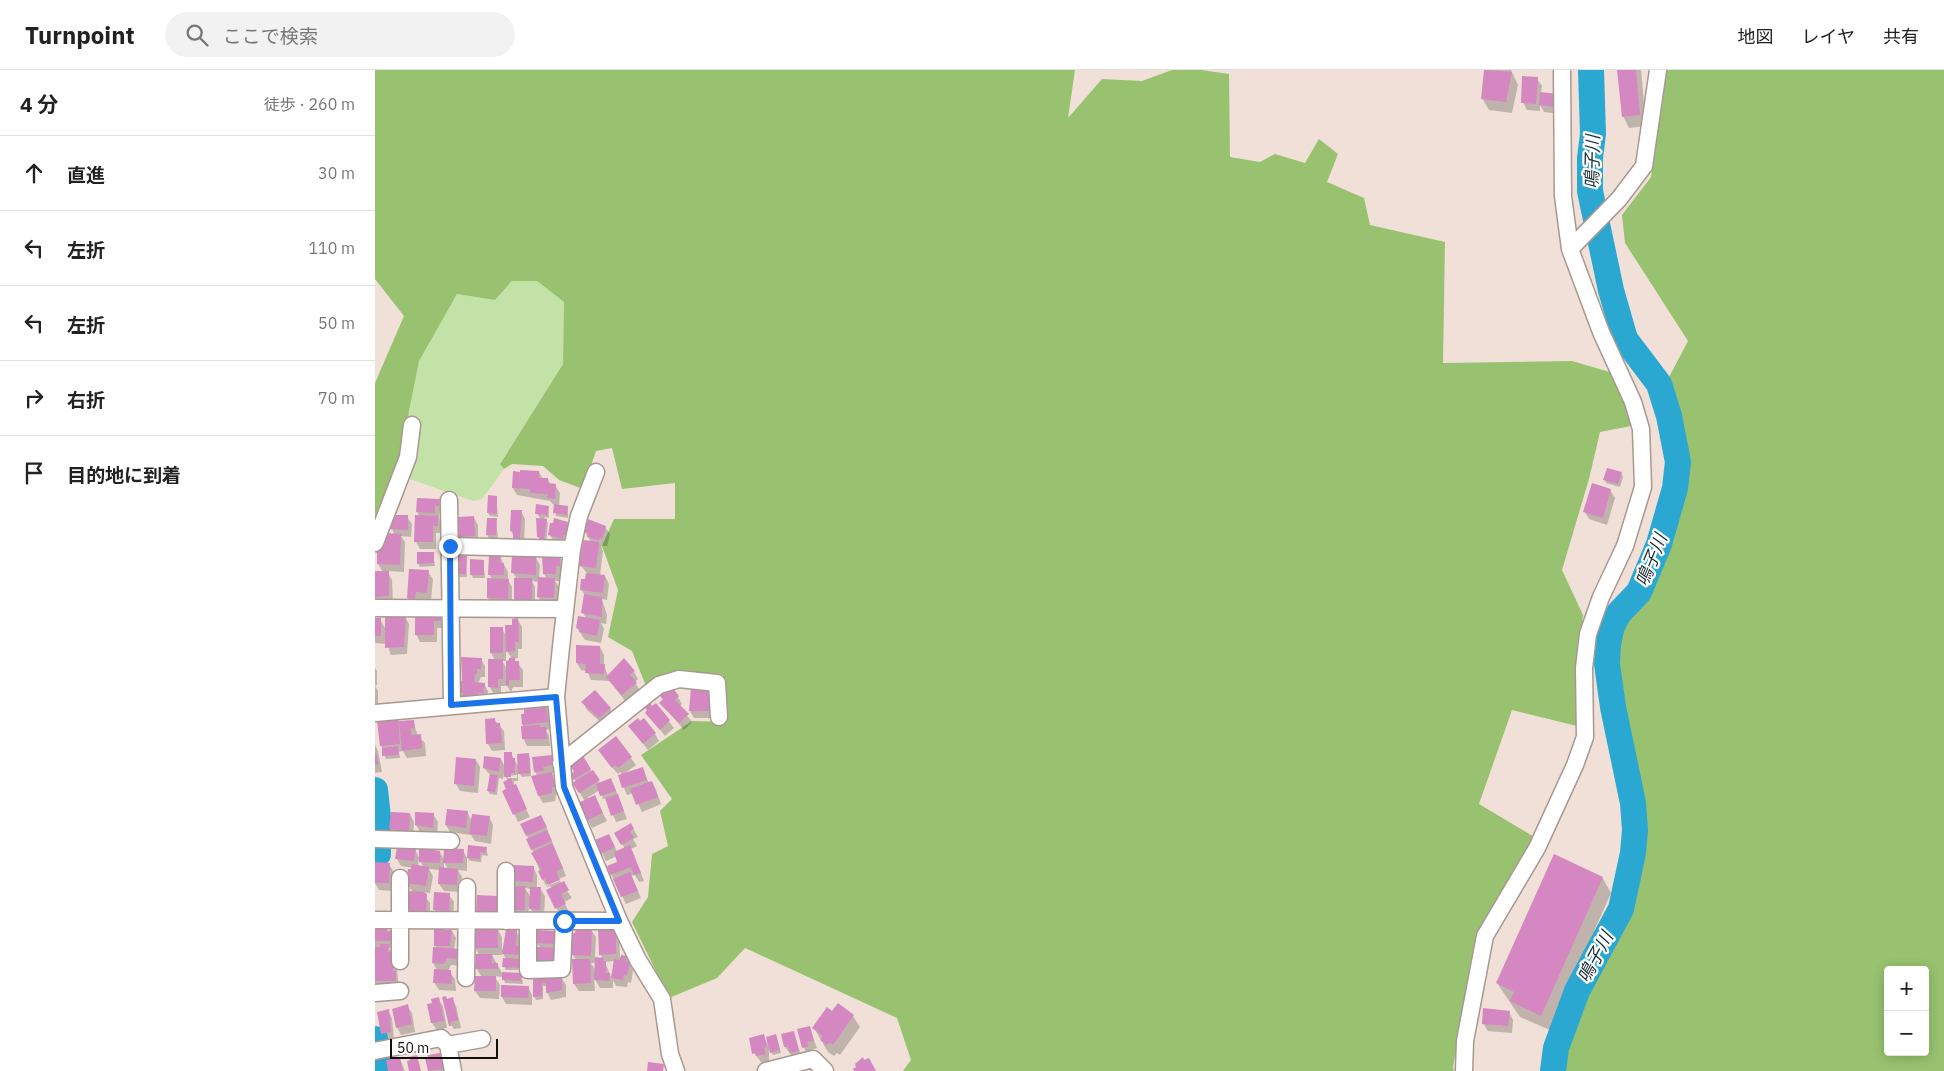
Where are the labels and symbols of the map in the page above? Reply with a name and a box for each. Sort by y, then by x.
water label: 鳴子川 [1580,133,1604,189]
water label: 鳴子川 [1630,529,1673,589]
route end [439,535,462,558]
route start [553,910,576,933]
water label: 鳴子川 [1572,926,1619,986]
scale bar [390,1036,497,1059]

